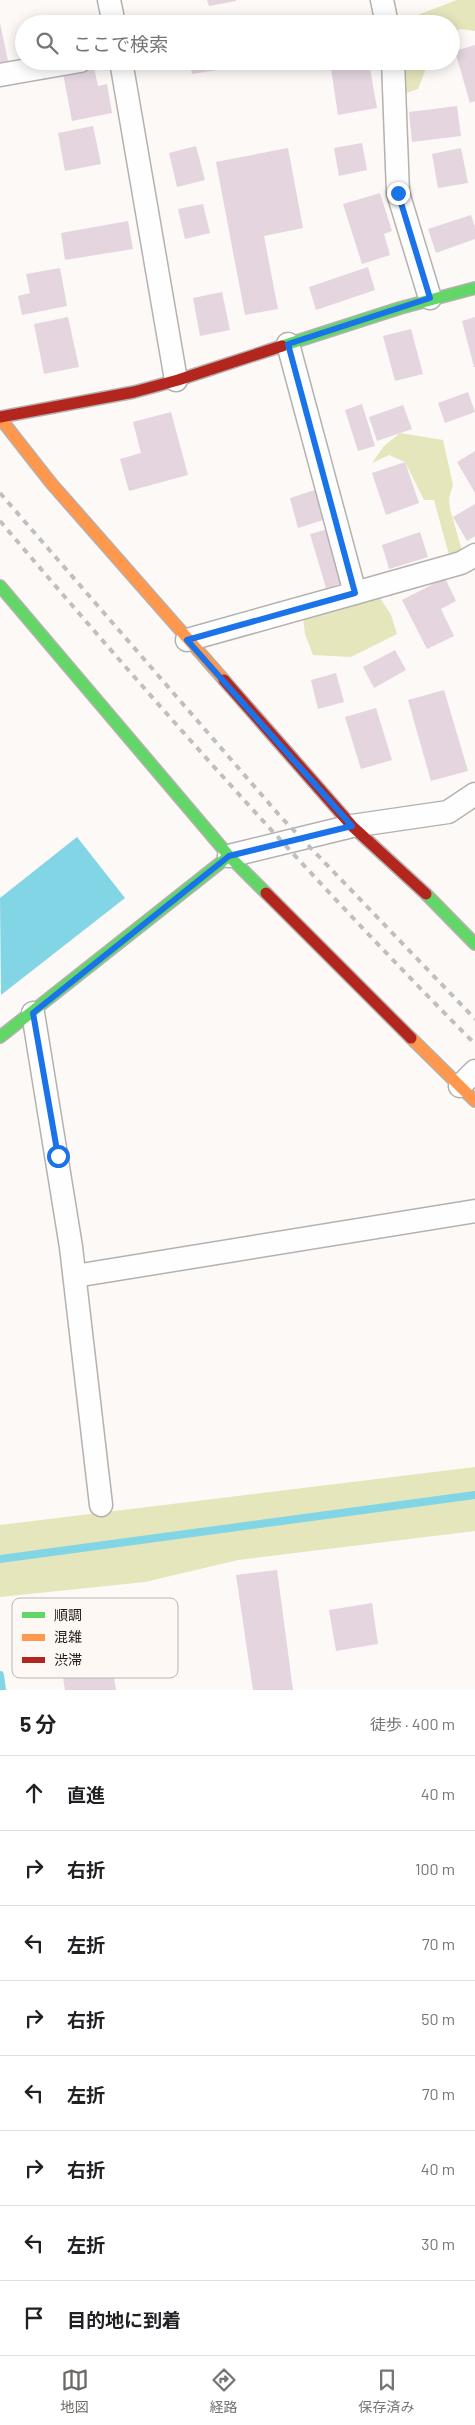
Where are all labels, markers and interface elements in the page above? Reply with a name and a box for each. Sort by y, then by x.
search box [15,15,460,70]
icon: search [33,29,61,57]
text: ここで検索 [73,32,168,55]
route end [387,182,410,205]
route start [47,1145,70,1168]
legend [12,1598,178,1678]
text: 順調 [54,1606,82,1623]
text: 混雑 [54,1628,82,1645]
text: 渋滞 [54,1651,82,1668]
text: 5 分 [20,1711,57,1736]
text: 徒歩 · 400 m [370,1714,455,1733]
icon: ahead [20,1779,48,1807]
text: 直進 [67,1783,105,1806]
text: 40 m [421,1784,455,1803]
icon: right [20,1854,48,1882]
text: 右折 [67,1858,105,1881]
text: 100 m [415,1859,455,1878]
icon: left [20,1929,48,1957]
text: 左折 [67,1933,105,1956]
text: 70 m [422,1934,455,1953]
icon: right [20,2004,48,2032]
text: 右折 [67,2008,105,2031]
text: 50 m [421,2009,455,2028]
icon: left [20,2079,48,2107]
text: 左折 [67,2083,105,2106]
text: 70 m [422,2084,455,2103]
icon: right [20,2154,48,2182]
text: 右折 [67,2158,105,2181]
text: 40 m [421,2159,455,2178]
icon: left [20,2229,48,2257]
text: 左折 [67,2233,105,2256]
text: 30 m [421,2234,455,2253]
icon: arrive [20,2304,48,2332]
text: 目的地に到着 [67,2308,181,2331]
tab: 地図 [61,2366,89,2416]
tab: 経路 [210,2366,238,2416]
tab: 保存済み [359,2366,415,2416]

